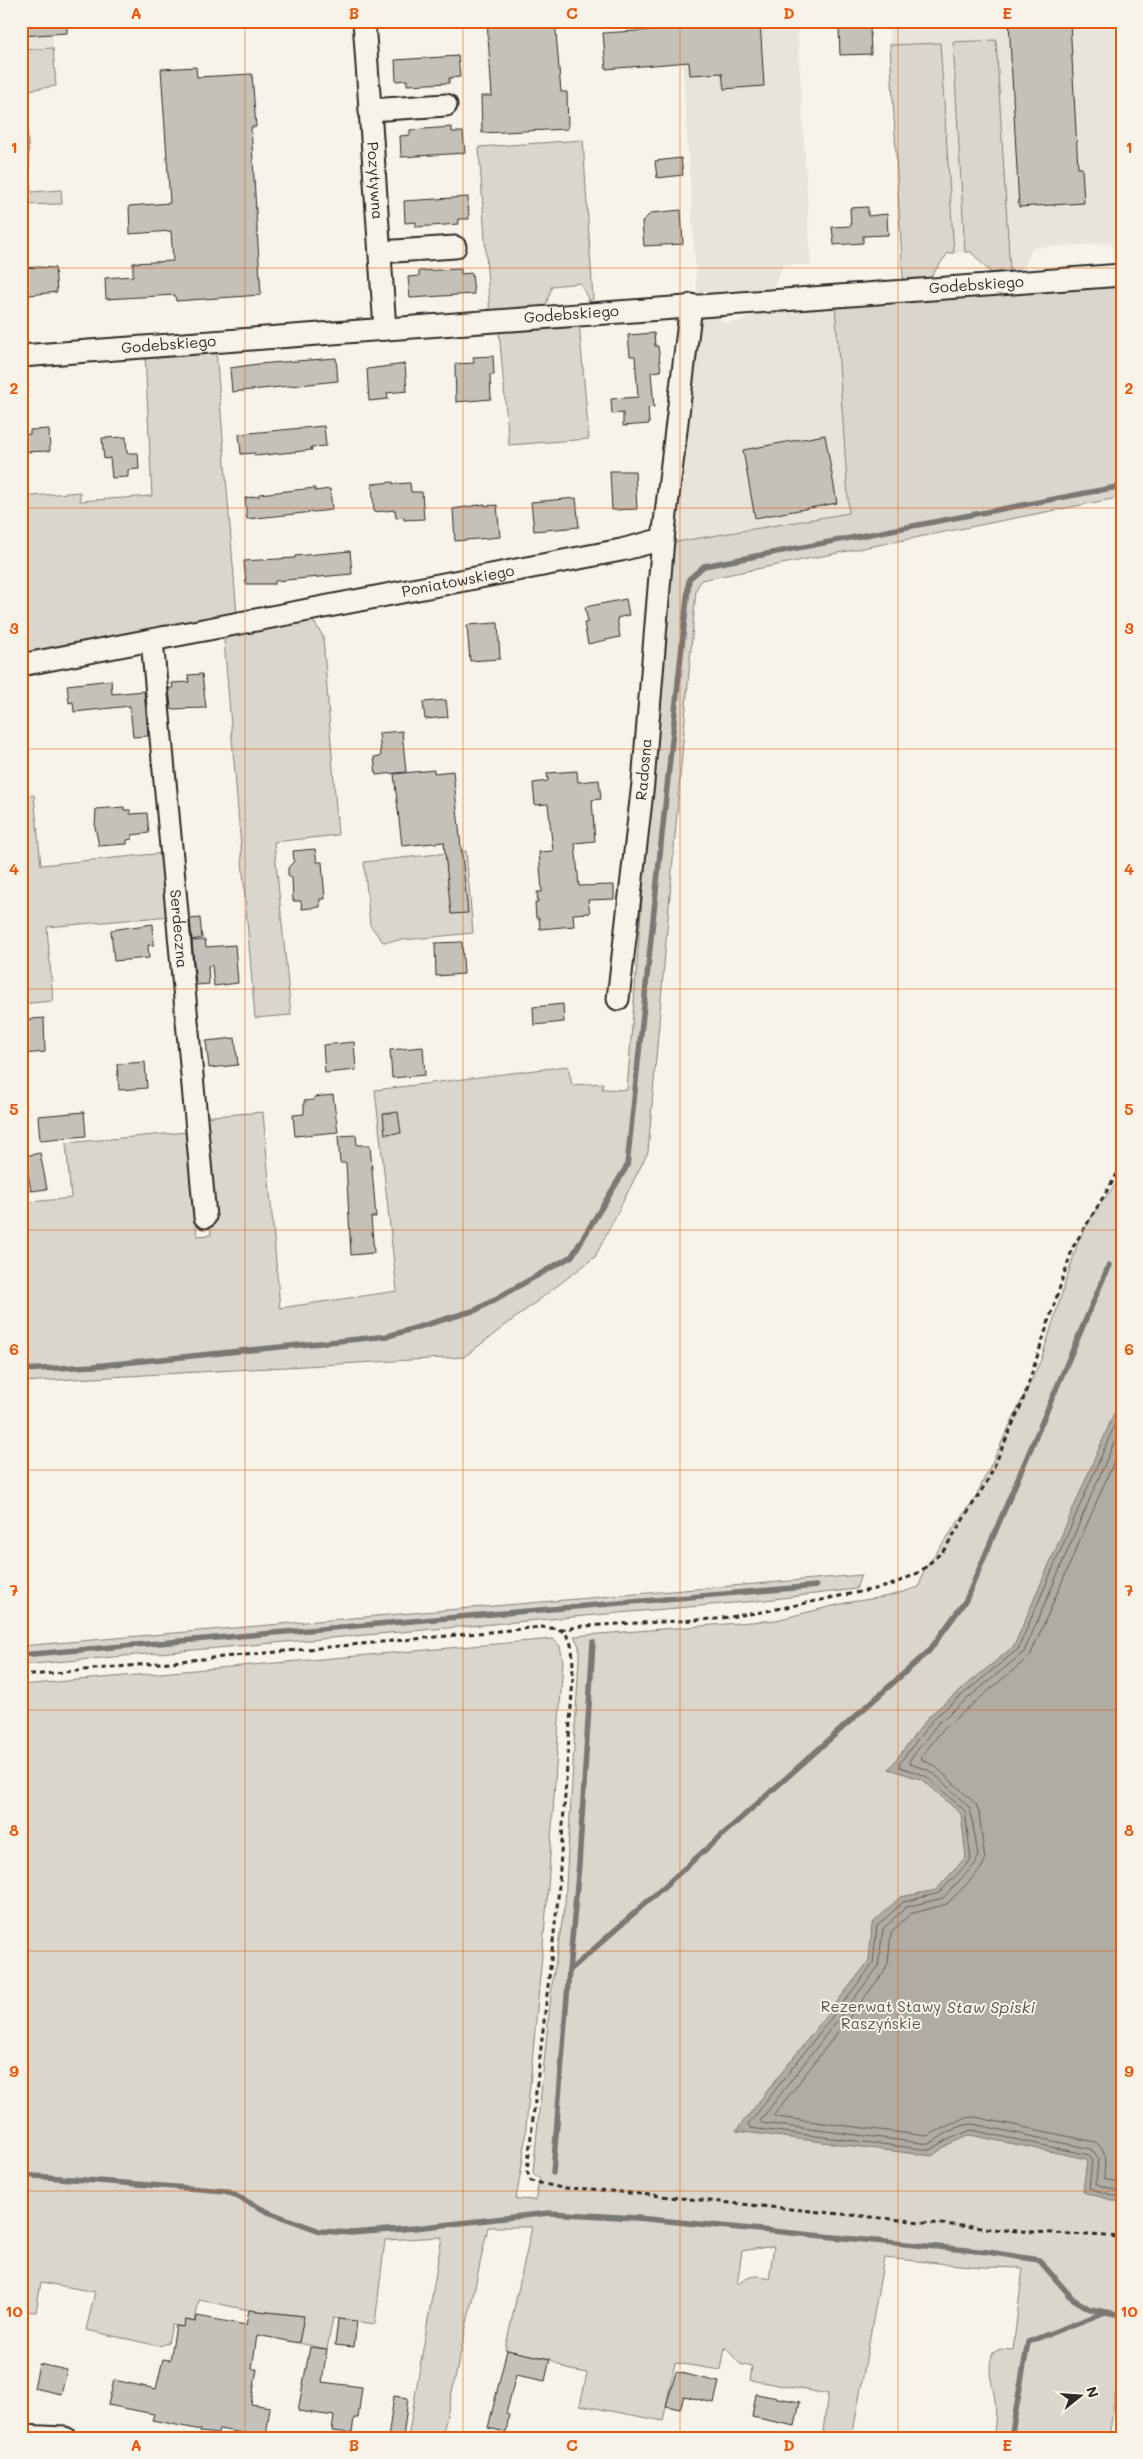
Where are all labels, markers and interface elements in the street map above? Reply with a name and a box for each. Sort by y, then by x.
text: A [130,2,142,23]
text: B [349,2,359,23]
text: C [566,2,578,23]
text: D [783,2,795,23]
text: E [1002,2,1012,23]
text: 1 [10,136,18,157]
text: 1 [1125,136,1133,157]
street label: Pozytywna [363,141,389,220]
street label: Godebskiego [928,271,1025,297]
street label: Godebskiego [523,300,620,327]
street label: Godebskiego [120,330,217,357]
text: 2 [10,377,19,398]
text: 2 [1125,377,1134,398]
street label: Poniatowskiego [400,560,516,601]
text: 3 [9,617,19,638]
text: 3 [1124,617,1134,638]
street label: Radosna [630,738,656,802]
text: 4 [9,858,19,879]
text: 4 [1124,858,1134,879]
street label: Serdeczna [166,888,193,969]
text: 5 [9,1098,19,1119]
text: 5 [1124,1098,1134,1119]
text: 6 [9,1338,19,1359]
text: 6 [1124,1338,1134,1359]
text: 7 [10,1579,19,1600]
text: 7 [1125,1579,1134,1600]
text: 8 [9,1819,19,1840]
text: 8 [1124,1819,1134,1840]
park label: Rezerwat Stawy Raszyńskie [821,1996,941,2033]
water label: Staw Spiski [947,1996,1035,2017]
text: 9 [9,2060,19,2081]
text: 9 [1124,2060,1134,2081]
text: 10 [5,2300,23,2321]
text: 10 [1120,2300,1138,2321]
north arrow [1056,2372,1106,2422]
text: N [1082,2384,1104,2400]
text: A [130,2434,142,2455]
text: B [349,2434,359,2455]
text: C [566,2434,578,2455]
text: D [783,2434,795,2455]
text: E [1002,2434,1012,2455]

